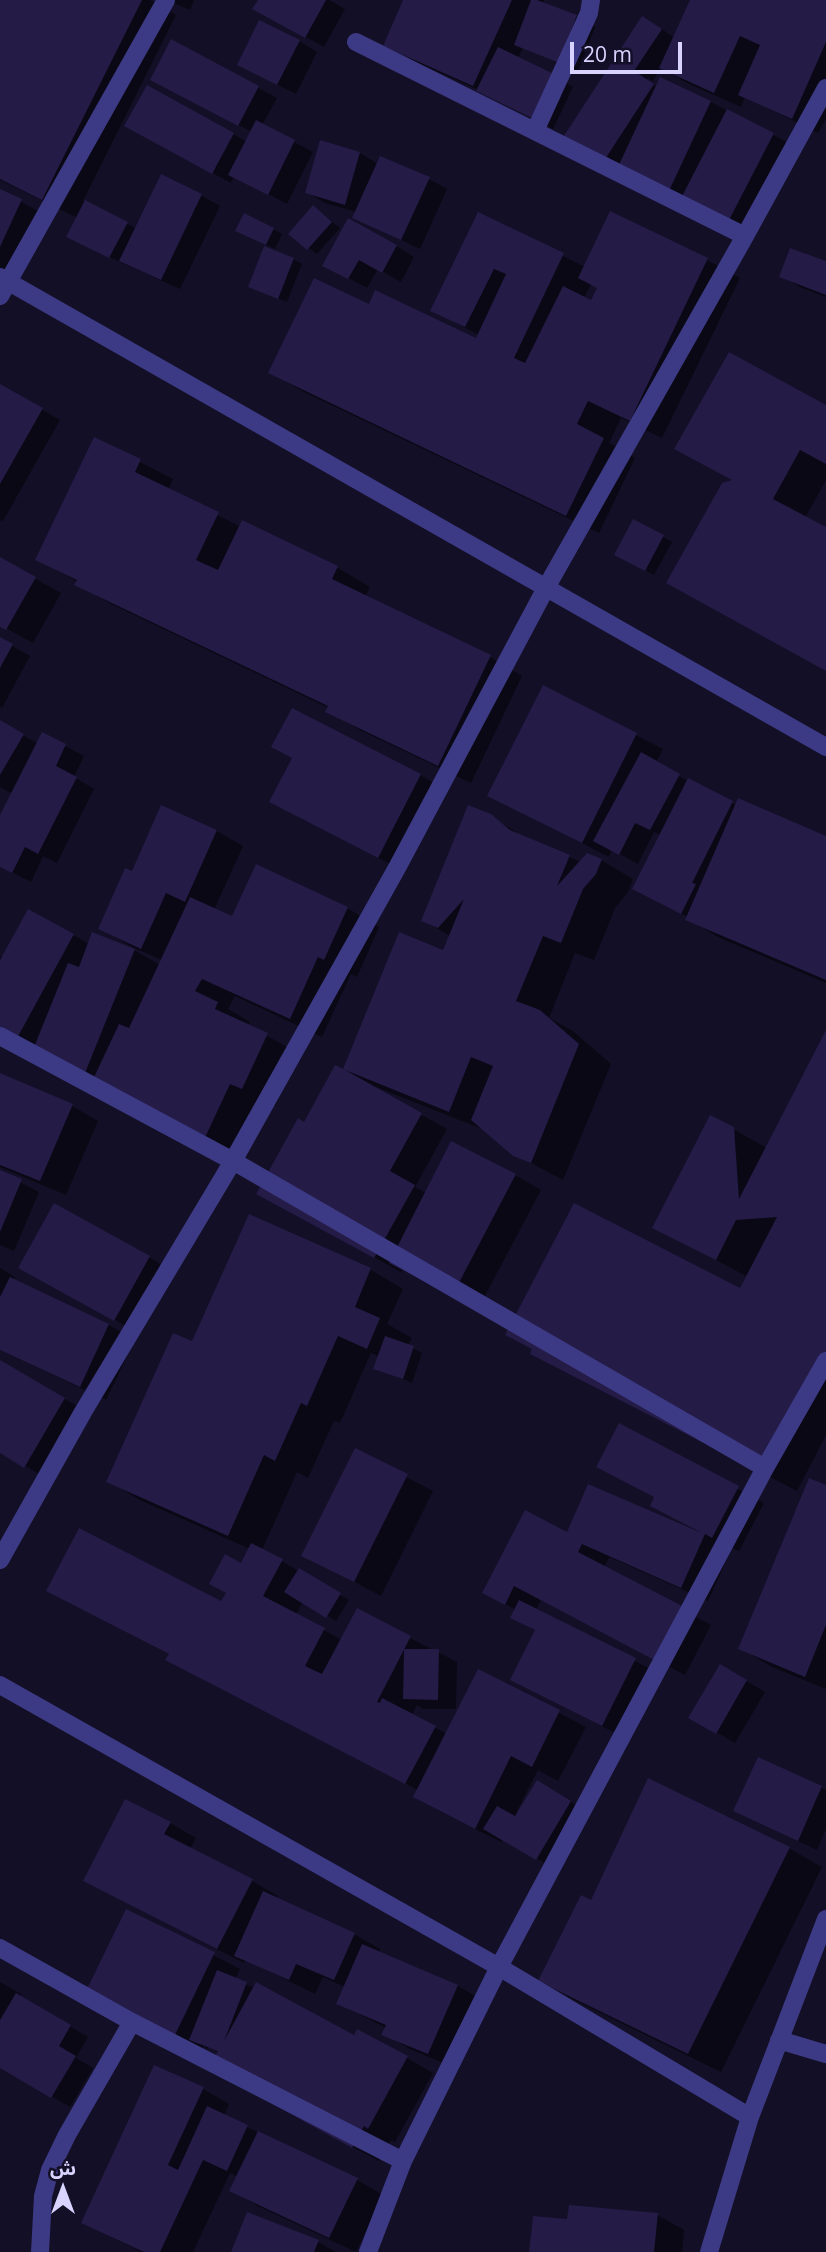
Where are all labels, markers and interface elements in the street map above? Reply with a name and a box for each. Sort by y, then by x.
scale bar [574,28,686,72]
text: 20 m [583,40,632,68]
north arrow [28,2154,98,2224]
text: ش [50,2155,76,2181]

